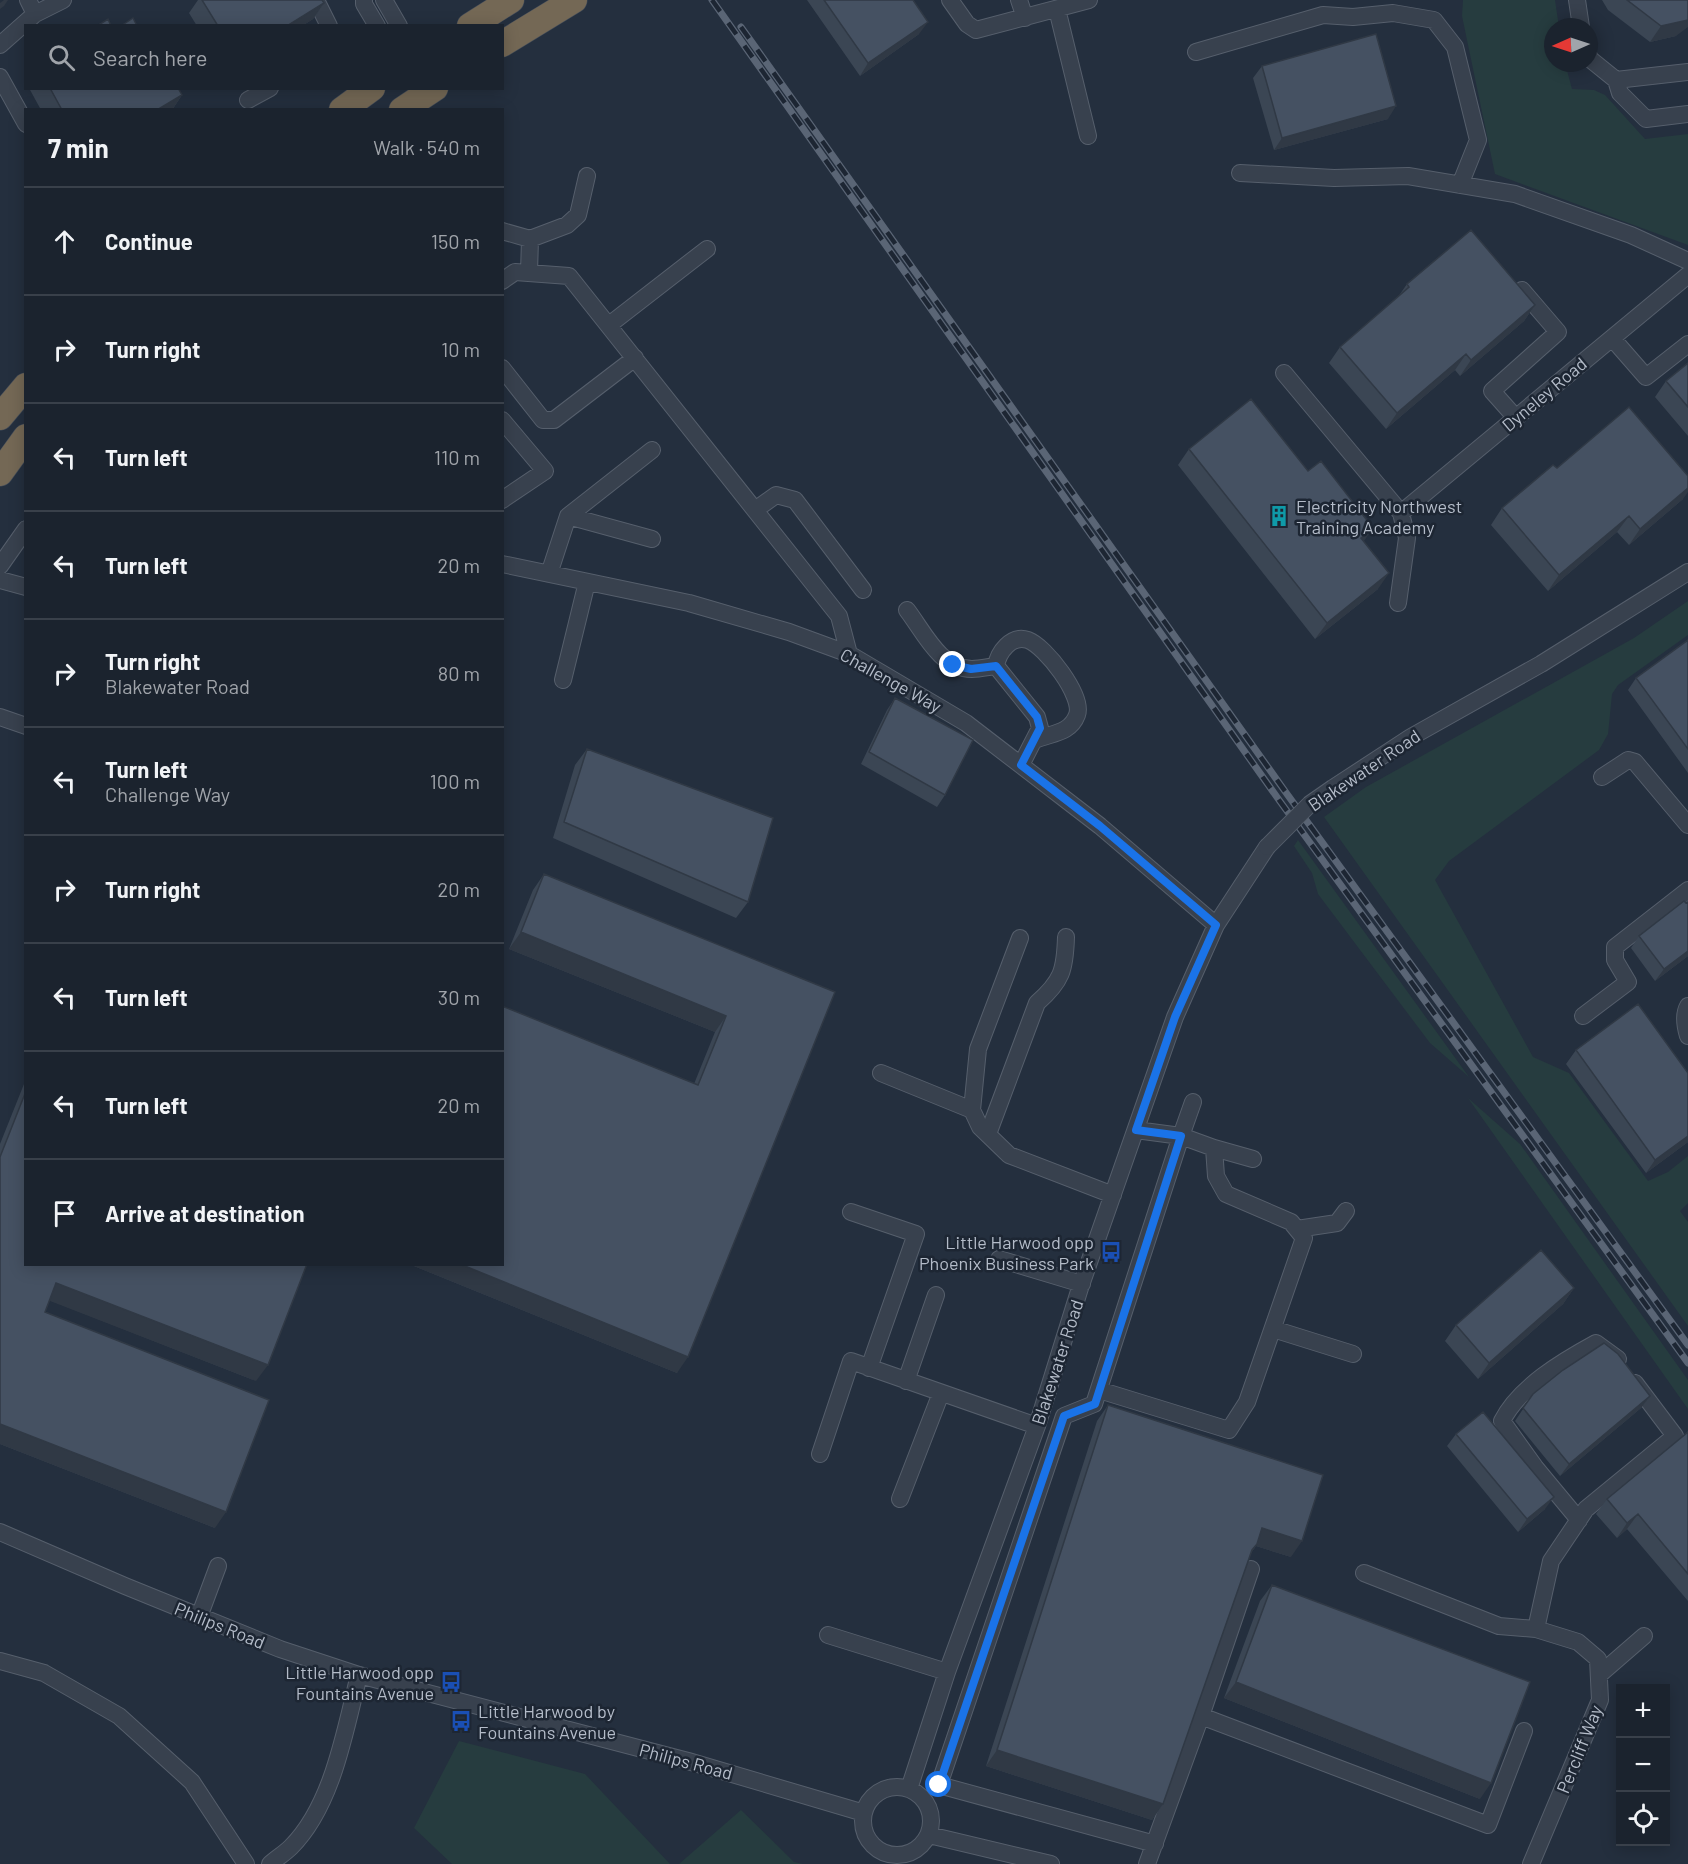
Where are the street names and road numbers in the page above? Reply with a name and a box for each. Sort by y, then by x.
street label: Dyneley Road [1497,352,1591,436]
street label: Challenge Way [836,643,946,717]
street label: Blakewater Road [1304,724,1424,816]
street label: Blakewater Road [1026,1297,1088,1427]
street label: Philips Road [172,1597,268,1653]
street label: Percliff Way [1551,1702,1607,1796]
street label: Philips Road [637,1738,735,1784]

